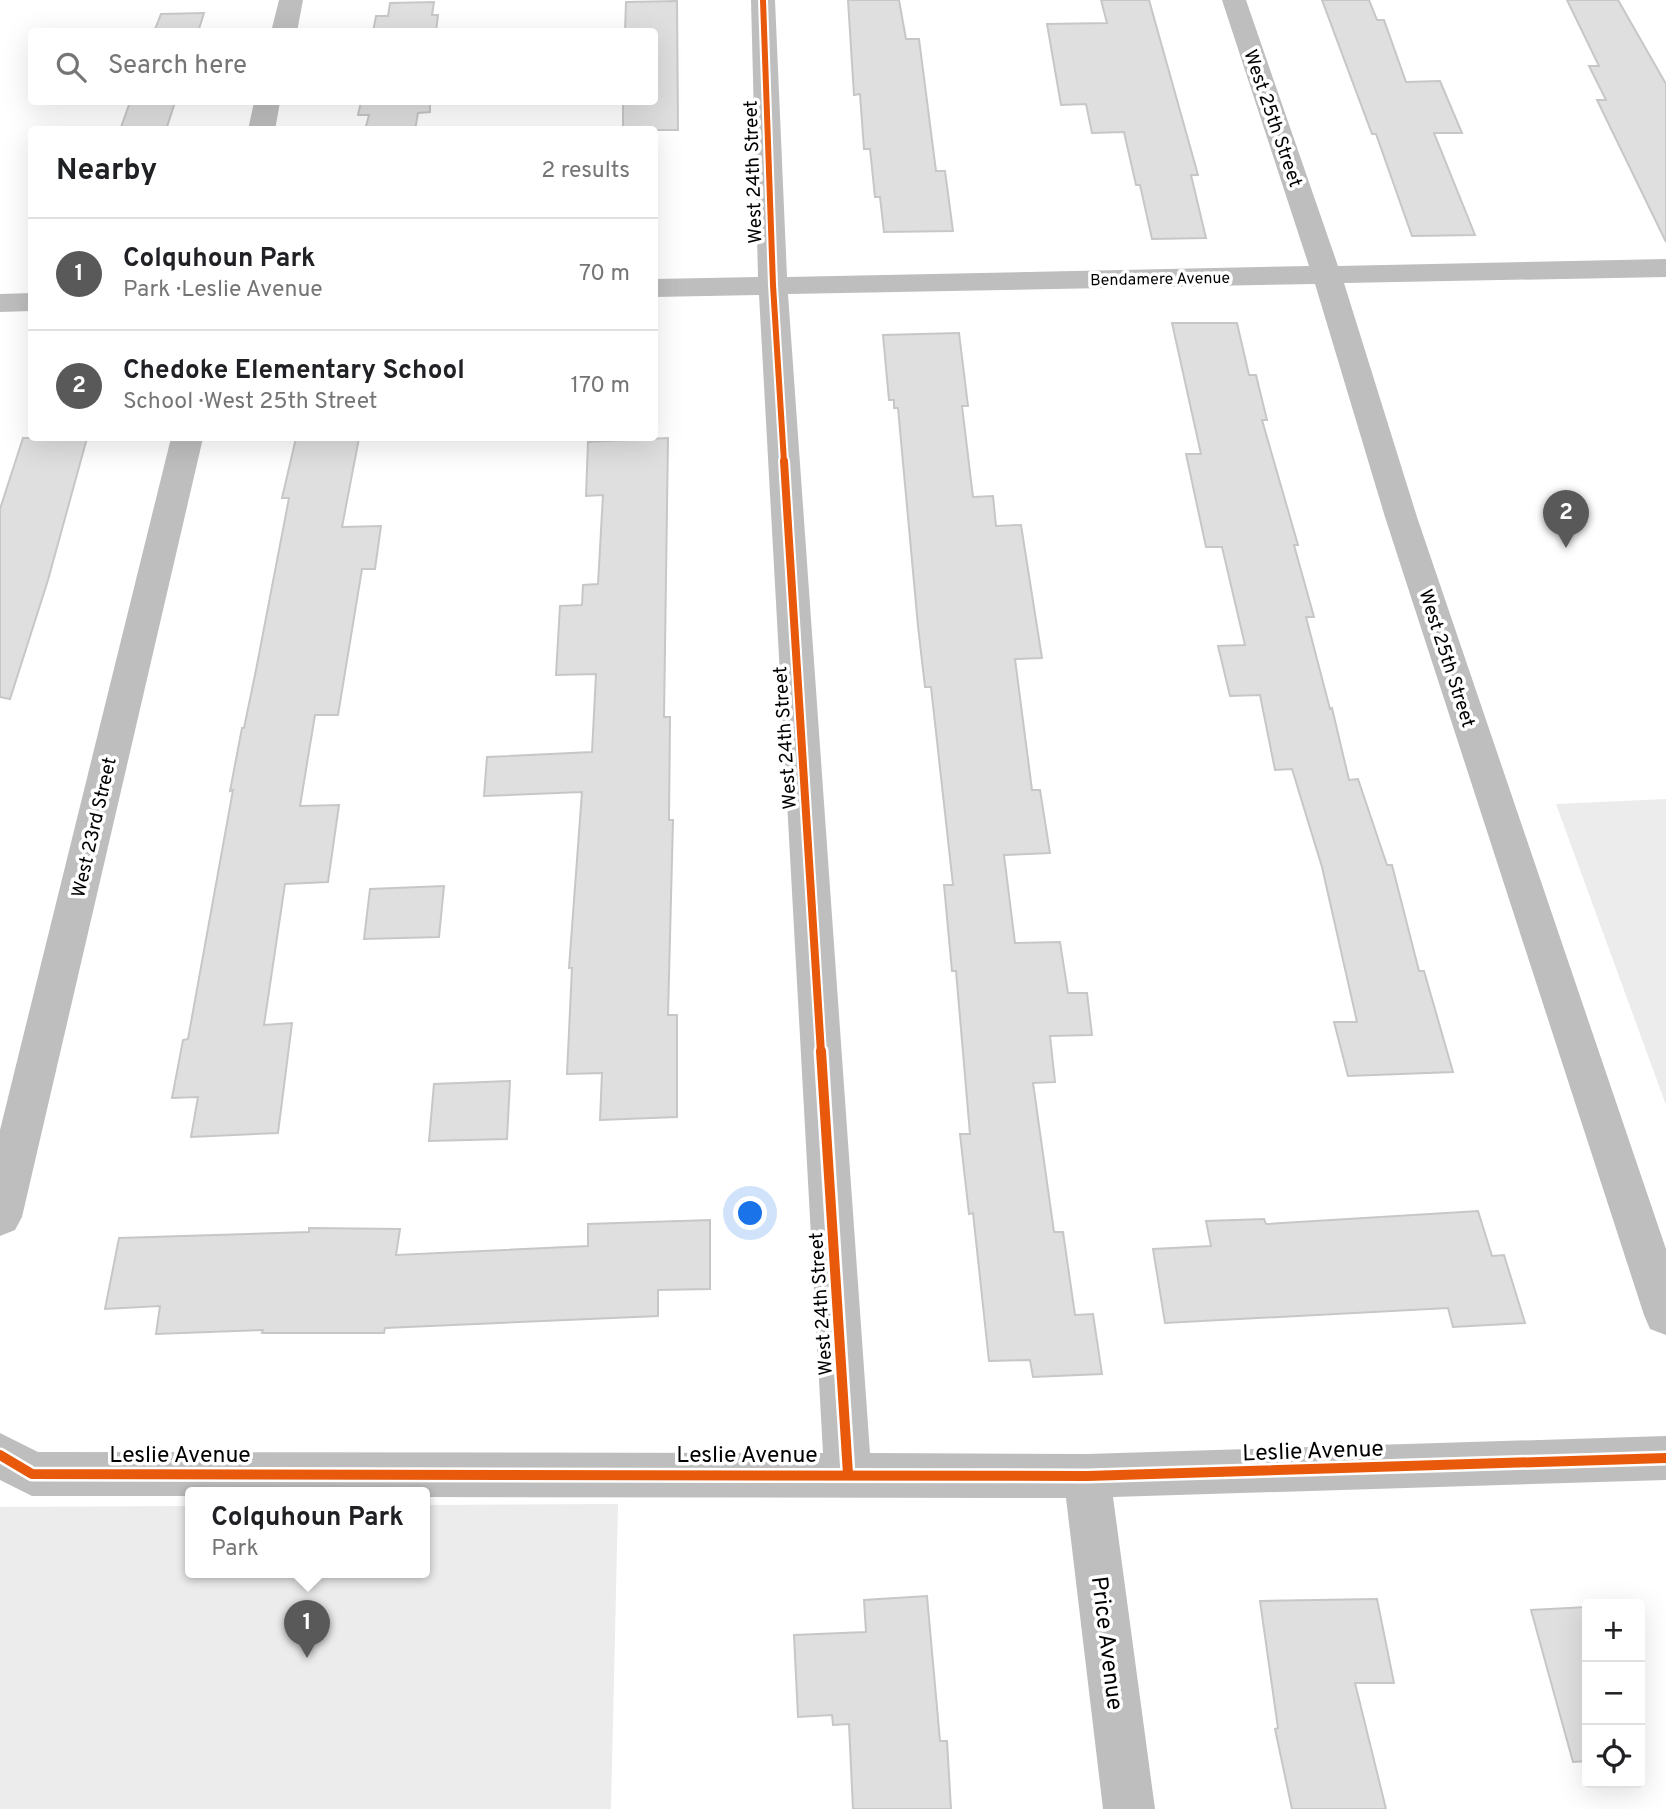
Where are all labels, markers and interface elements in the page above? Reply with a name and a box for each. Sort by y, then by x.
search box [28,28,658,105]
street label: West 25th Street [1237,47,1307,190]
icon: search [52,48,90,86]
text: Search here [108,50,247,83]
street label: West 24th Street [740,100,768,244]
text: Nearby [56,153,157,190]
text: 2 results [541,157,630,186]
text: Colquhoun Park [123,243,316,276]
text: 1 [74,260,84,289]
text: 70 m [579,260,630,289]
street label: Bendamere Avenue [1090,269,1230,291]
text: Park · Leslie Avenue [123,276,323,305]
text: Chedoke Elementary School [123,355,465,388]
text: 2 [72,372,86,401]
text: 170 m [571,372,630,401]
text: School · West 25th Street [123,388,378,417]
pin: 2 [1543,490,1589,548]
street label: West 25th Street [1412,587,1480,731]
street label: West 24th Street [769,665,803,810]
street label: West 23rd Street [67,755,123,900]
your location [733,1196,767,1230]
street label: West 24th Street [805,1231,839,1376]
street label: Leslie Avenue [1242,1436,1384,1469]
street label: Leslie Avenue [109,1442,251,1471]
street label: Leslie Avenue [676,1442,818,1471]
popup [185,1487,430,1578]
text: Colquhoun Park [211,1502,404,1535]
text: Park [211,1535,259,1564]
street label: Price Avenue [1083,1575,1128,1712]
map controls [1582,1599,1645,1788]
button: + [1582,1599,1645,1662]
pin: 1 [284,1600,330,1658]
button: − [1582,1662,1645,1725]
button: locate [1582,1725,1645,1788]

